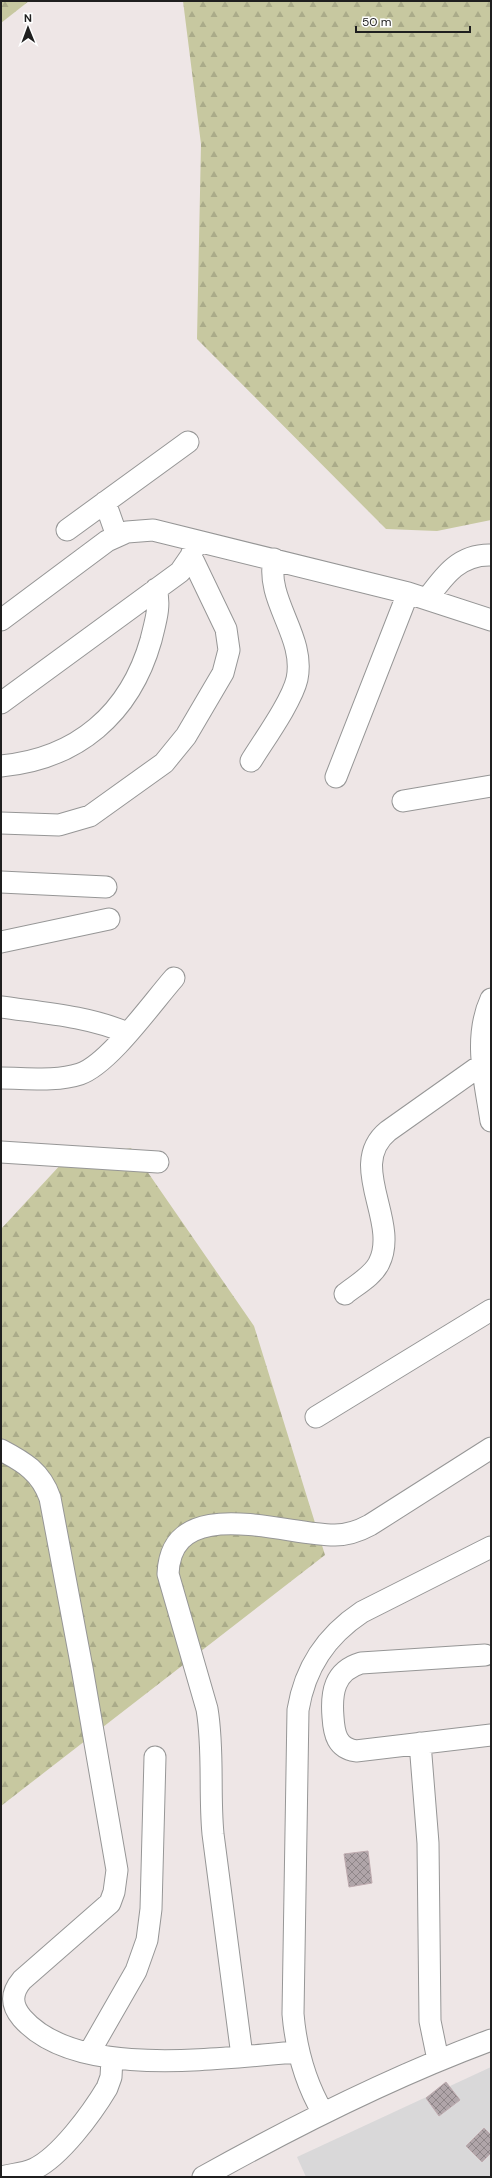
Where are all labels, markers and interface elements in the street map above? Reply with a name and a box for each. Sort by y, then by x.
north arrow [8,8,48,48]
scale bar [356,8,470,34]
text: N [24,11,32,25]
text: 50 m [362,14,391,30]

